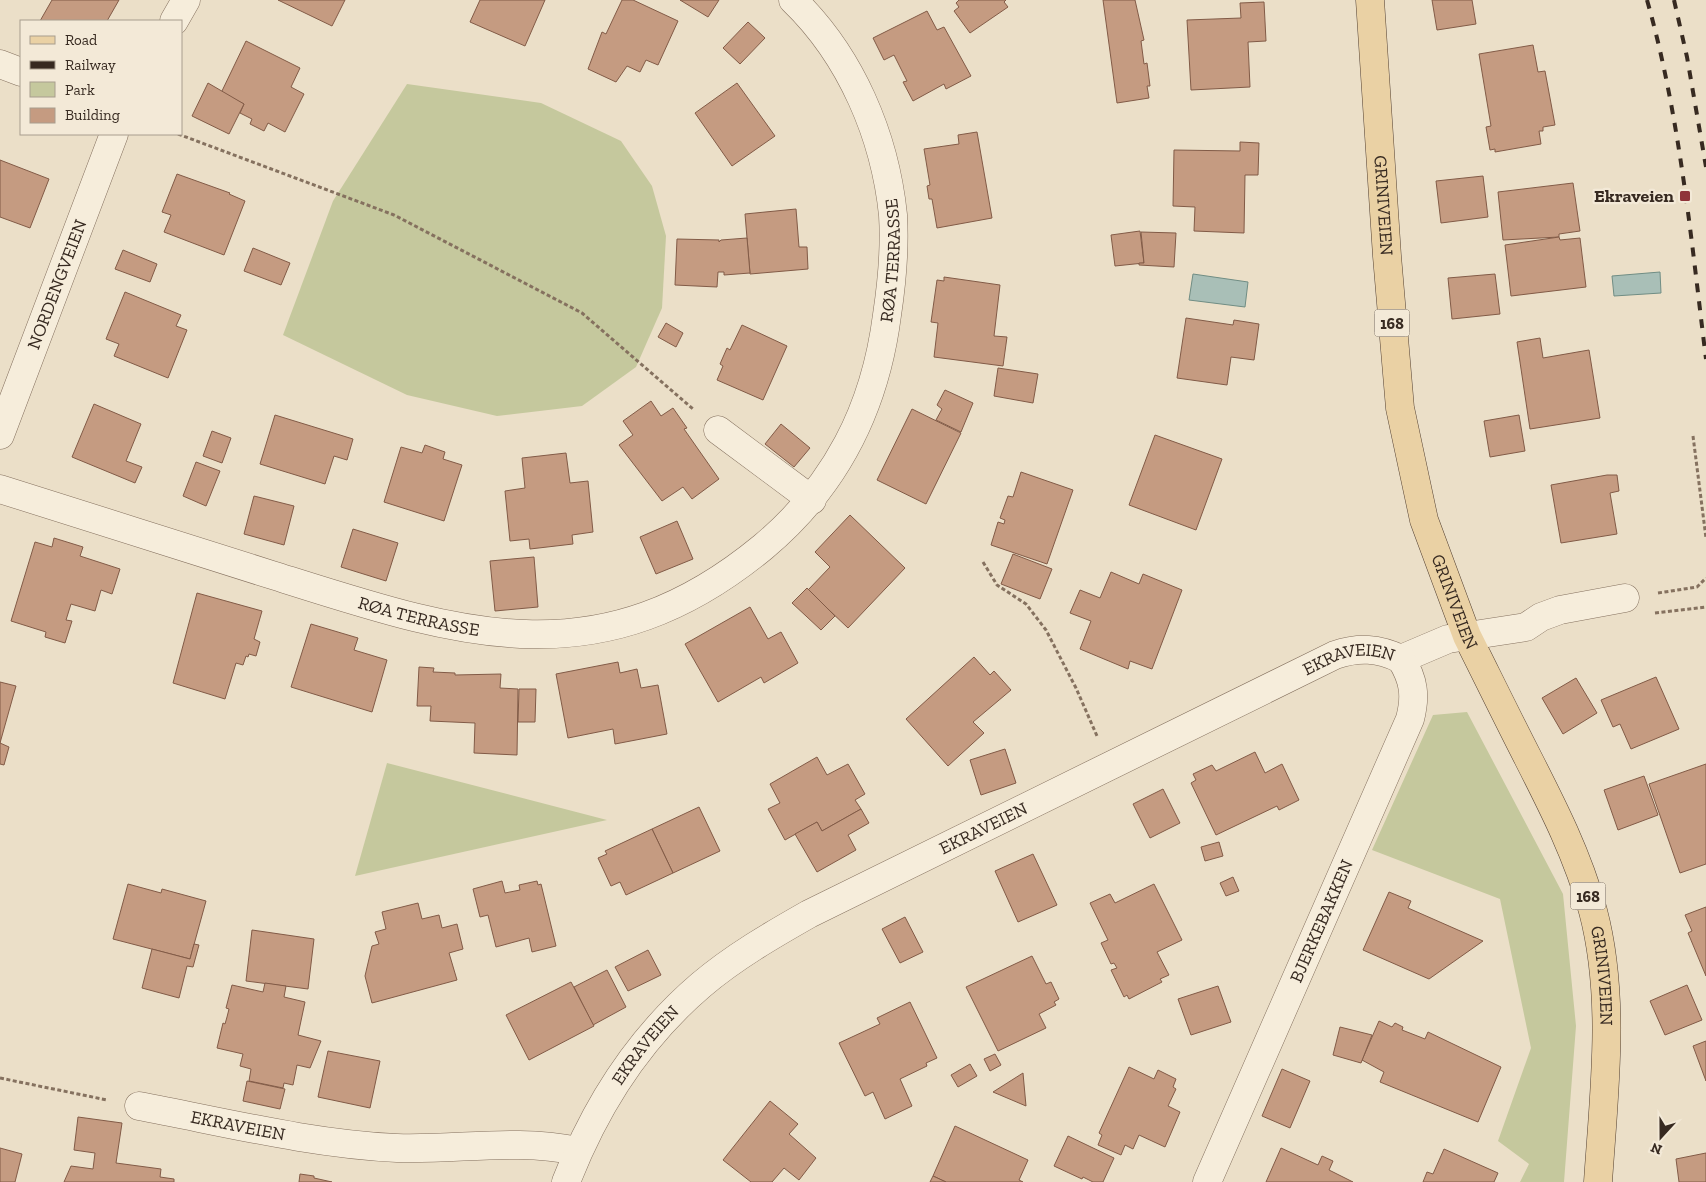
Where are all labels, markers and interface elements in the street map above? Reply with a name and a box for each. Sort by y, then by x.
legend [20,20,182,135]
text: Road [65,31,98,49]
text: Railway [65,56,116,74]
text: Park [65,81,95,99]
text: Building [65,106,120,124]
street label: GRINIVEIEN [1369,155,1398,256]
place label: Ekraveien [1594,185,1674,207]
marker: Ekraveien [1678,189,1692,203]
street label: RØA TERRASSE [875,197,905,324]
street label: NORDENGVEIEN [22,216,92,353]
road number: 168 [1374,309,1410,336]
street label: GRINIVEIEN [1427,551,1483,653]
street label: RØA TERRASSE [356,591,481,641]
street label: EKRAVEIEN [1299,639,1398,680]
street label: EKRAVEIEN [936,797,1031,859]
street label: BJERKEBAKKEN [1285,856,1358,986]
road number: 168 [1570,882,1606,909]
street label: GRINIVEIEN [1586,924,1618,1026]
street label: EKRAVEIEN [607,1001,684,1089]
street label: EKRAVEIEN [189,1105,287,1145]
north arrow [1636,1112,1686,1162]
text: N [1648,1139,1665,1159]

